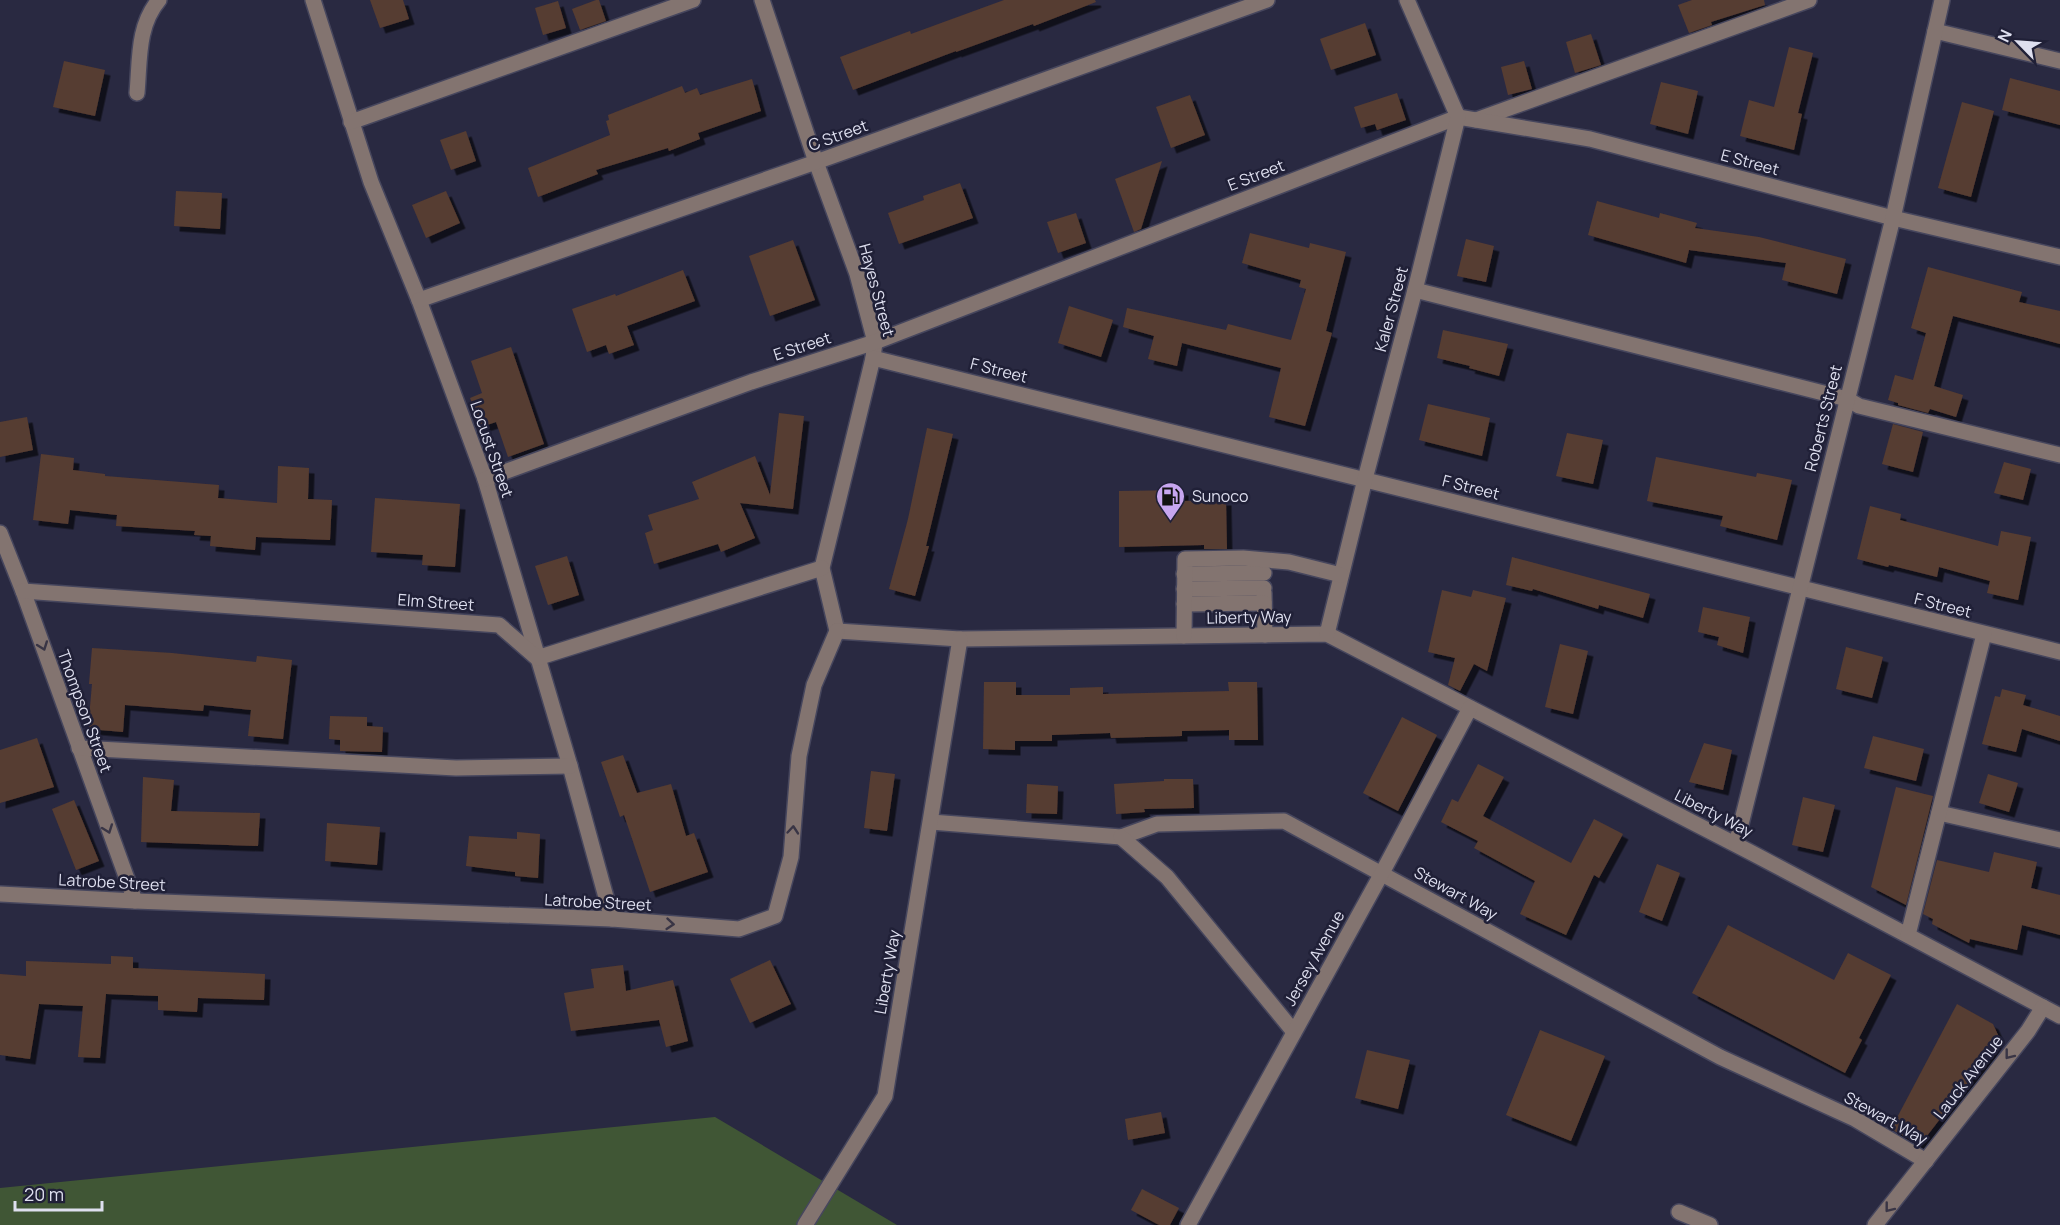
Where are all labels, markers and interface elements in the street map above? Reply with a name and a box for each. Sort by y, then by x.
north arrow [1988,12,2048,72]
text: N [1992,26,2017,46]
street label: C Street [805,114,871,156]
street label: E Street [1719,144,1781,180]
street label: E Street [1224,154,1288,196]
street label: Hayes Street [854,241,900,339]
street label: Kaler Street [1369,264,1413,354]
street label: E Street [770,326,834,366]
street label: F Street [968,352,1030,388]
street label: Roberts Street [1799,362,1847,474]
street label: Locust Street [465,398,519,500]
street label: F Street [1440,469,1502,505]
fuel station icon: Sunoco [1155,480,1187,522]
place label: Sunoco [1192,485,1248,507]
street label: F Street [1912,587,1974,623]
street label: Elm Street [397,588,475,616]
street label: Liberty Way [1206,605,1292,629]
one-way arrow [35,640,48,651]
street label: Thompson Street [53,647,117,775]
street label: Liberty Way [1671,784,1758,842]
one-way arrow [101,823,114,834]
one-way arrow [786,825,799,835]
street label: Stewart Way [1410,861,1502,925]
street label: Latrobe Street [58,868,166,896]
street label: Latrobe Street [544,888,652,916]
street label: Jersey Avenue [1279,906,1349,1010]
one-way arrow [666,917,675,930]
street label: Liberty Way [869,927,905,1016]
street label: Lauck Avenue [1928,1030,2008,1124]
one-way arrow [2006,1048,2017,1059]
street label: Stewart Way [1840,1086,1932,1150]
scale bar [15,1174,102,1212]
text: 20 m [24,1182,64,1206]
one-way arrow [1885,1201,1896,1212]

